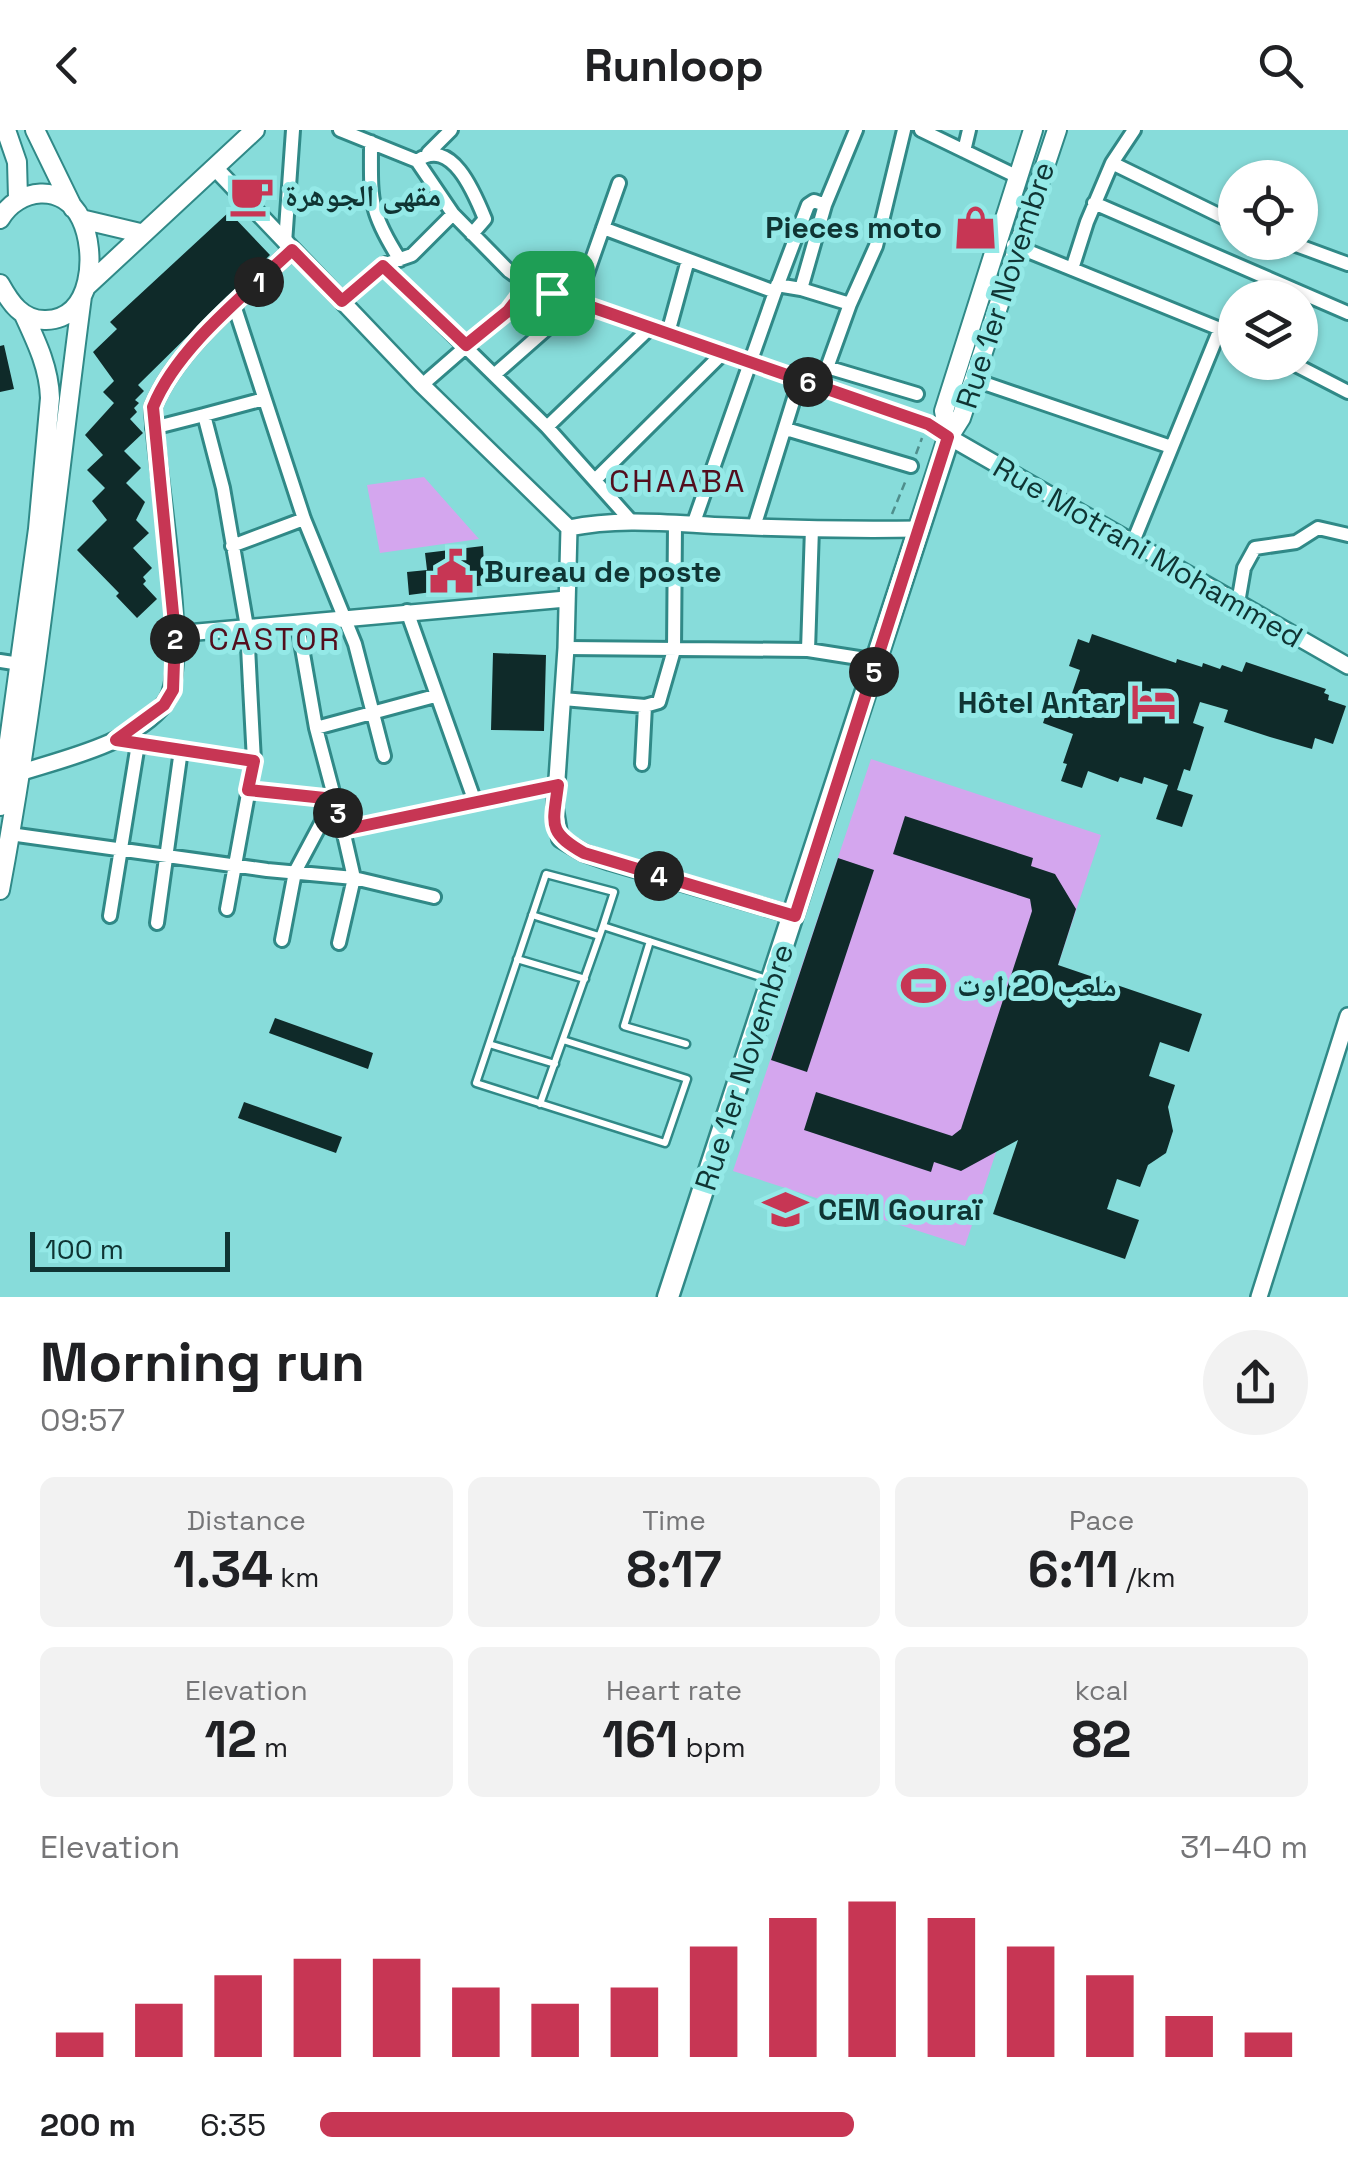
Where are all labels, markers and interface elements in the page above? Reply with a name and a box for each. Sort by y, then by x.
text: Runloop [584,37,764,94]
icon: back [40,38,95,93]
icon: search [1253,38,1308,93]
street label: Rue 1er Novembre [947,157,1063,413]
map controls [1218,160,1318,380]
button: locate [1218,160,1318,260]
cafe icon: مقهى الجوهرة [228,171,276,219]
place label: مقهى الجوهرة [285,176,441,215]
shop icon: Pieces moto [951,203,999,251]
place label: Pieces moto [765,208,942,247]
pin [510,251,595,336]
pin: 1 [234,257,284,307]
text: 1 [253,264,265,300]
icon: arrive [525,266,580,321]
button: layers [1218,280,1318,380]
pin: 6 [783,357,833,407]
text: 6 [799,364,817,400]
street label: Rue Motrani Mohammed [986,447,1310,657]
district label: CHAABA [609,461,747,501]
public building icon: Bureau de poste [427,547,475,595]
place label: Bureau de poste [484,552,722,591]
pin: 2 [150,614,200,664]
district label: CASTOR [208,619,342,659]
text: 2 [167,621,183,657]
pin: 5 [849,647,899,697]
text: 5 [866,654,882,690]
hotel icon: Hôtel Antar [1130,678,1178,726]
place label: Hôtel Antar [958,683,1121,722]
pin: 3 [313,788,363,838]
text: 3 [329,795,347,831]
pin: 4 [634,851,684,901]
text: 4 [650,858,668,894]
street label: Rue 1er Novembre [686,939,802,1195]
sports icon: ملعب 20 اوت [900,961,948,1009]
place label: ملعب 20 اوت [957,966,1117,1005]
school or university icon: CEM Gouraï [761,1185,809,1233]
place label: CEM Gouraï [818,1190,984,1229]
scale bar [30,1227,230,1272]
text: 100 m [45,1231,124,1267]
text: Morning run [40,1327,365,1397]
button: share [1203,1330,1308,1435]
text: 09:57 [40,1400,125,1440]
text: Distance [187,1502,306,1538]
text: Time [642,1502,706,1538]
text: Pace [1069,1502,1134,1538]
text: 1.34 [173,1538,273,1602]
text: 8:17 [626,1538,722,1602]
text: 6:11 [1028,1538,1119,1602]
text: km [273,1559,319,1595]
text: /km [1119,1559,1176,1595]
text: Elevation [185,1672,308,1708]
text: Heart rate [606,1672,742,1708]
text: kcal [1075,1672,1129,1708]
text: 12 [205,1708,257,1772]
text: 161 [602,1708,678,1772]
text: 82 [1072,1708,1132,1772]
text: m [257,1729,288,1765]
text: bpm [678,1729,746,1765]
text: Elevation [40,1827,180,1867]
text: 31–40 m [1180,1827,1308,1867]
text: 200 m [40,2105,136,2145]
text: 6:35 [200,2105,266,2145]

